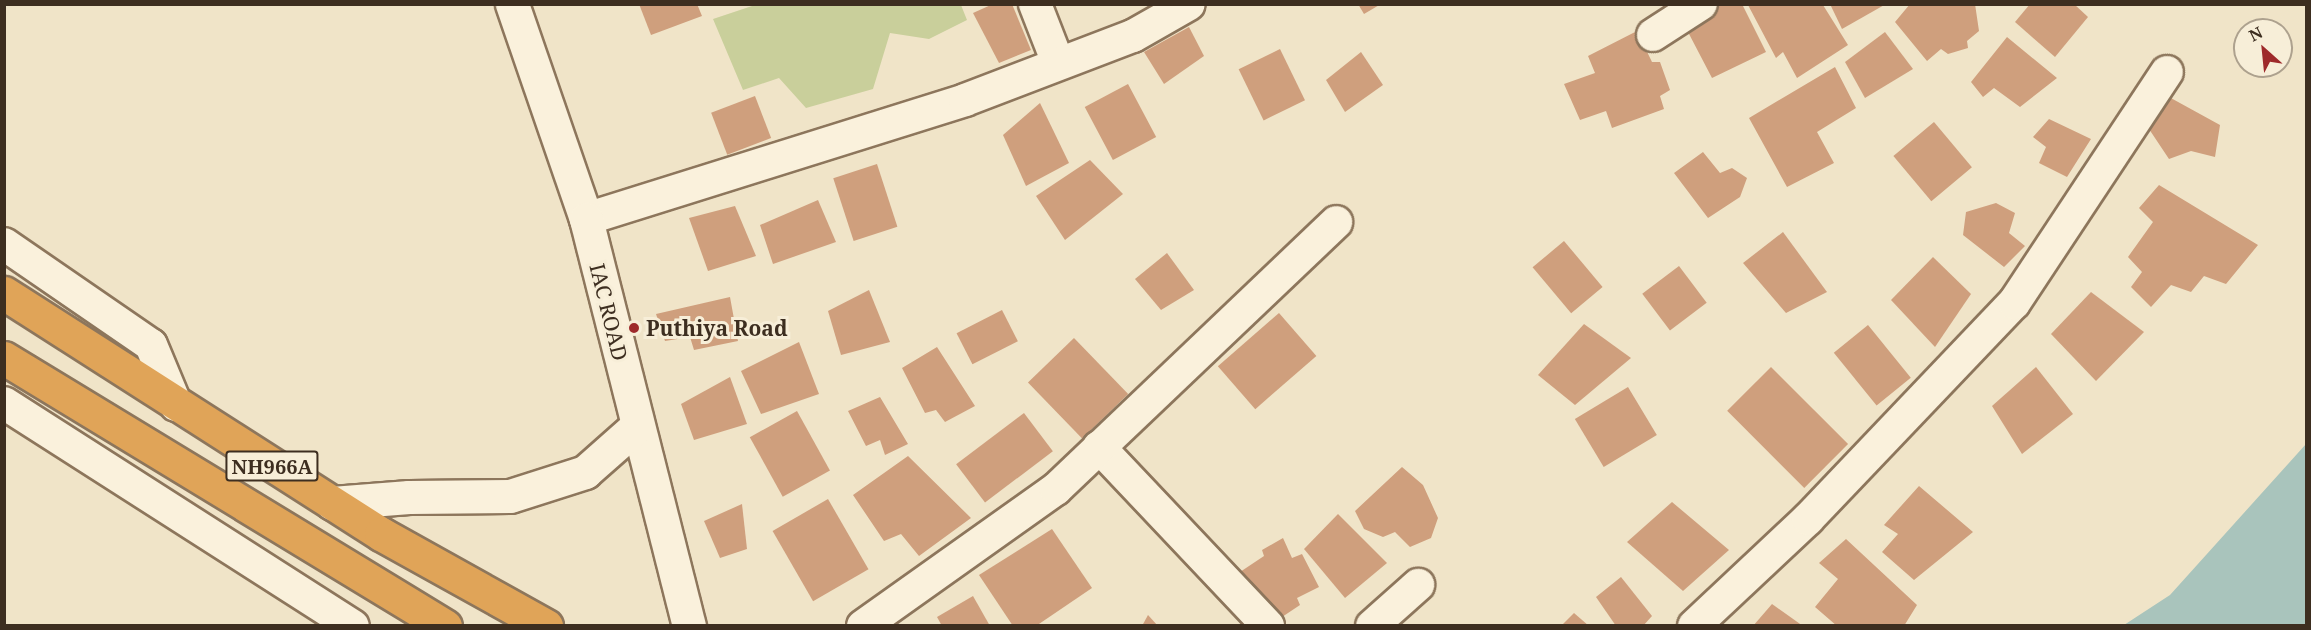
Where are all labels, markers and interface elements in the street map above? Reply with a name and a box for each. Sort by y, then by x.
north arrow [2233,18,2293,78]
text: N [2245,21,2266,46]
street label: IAC ROAD [585,261,633,363]
place label: Puthiya Road [646,315,788,341]
marker: Puthiya Road [627,321,641,335]
road number: NH966A [224,449,320,483]

